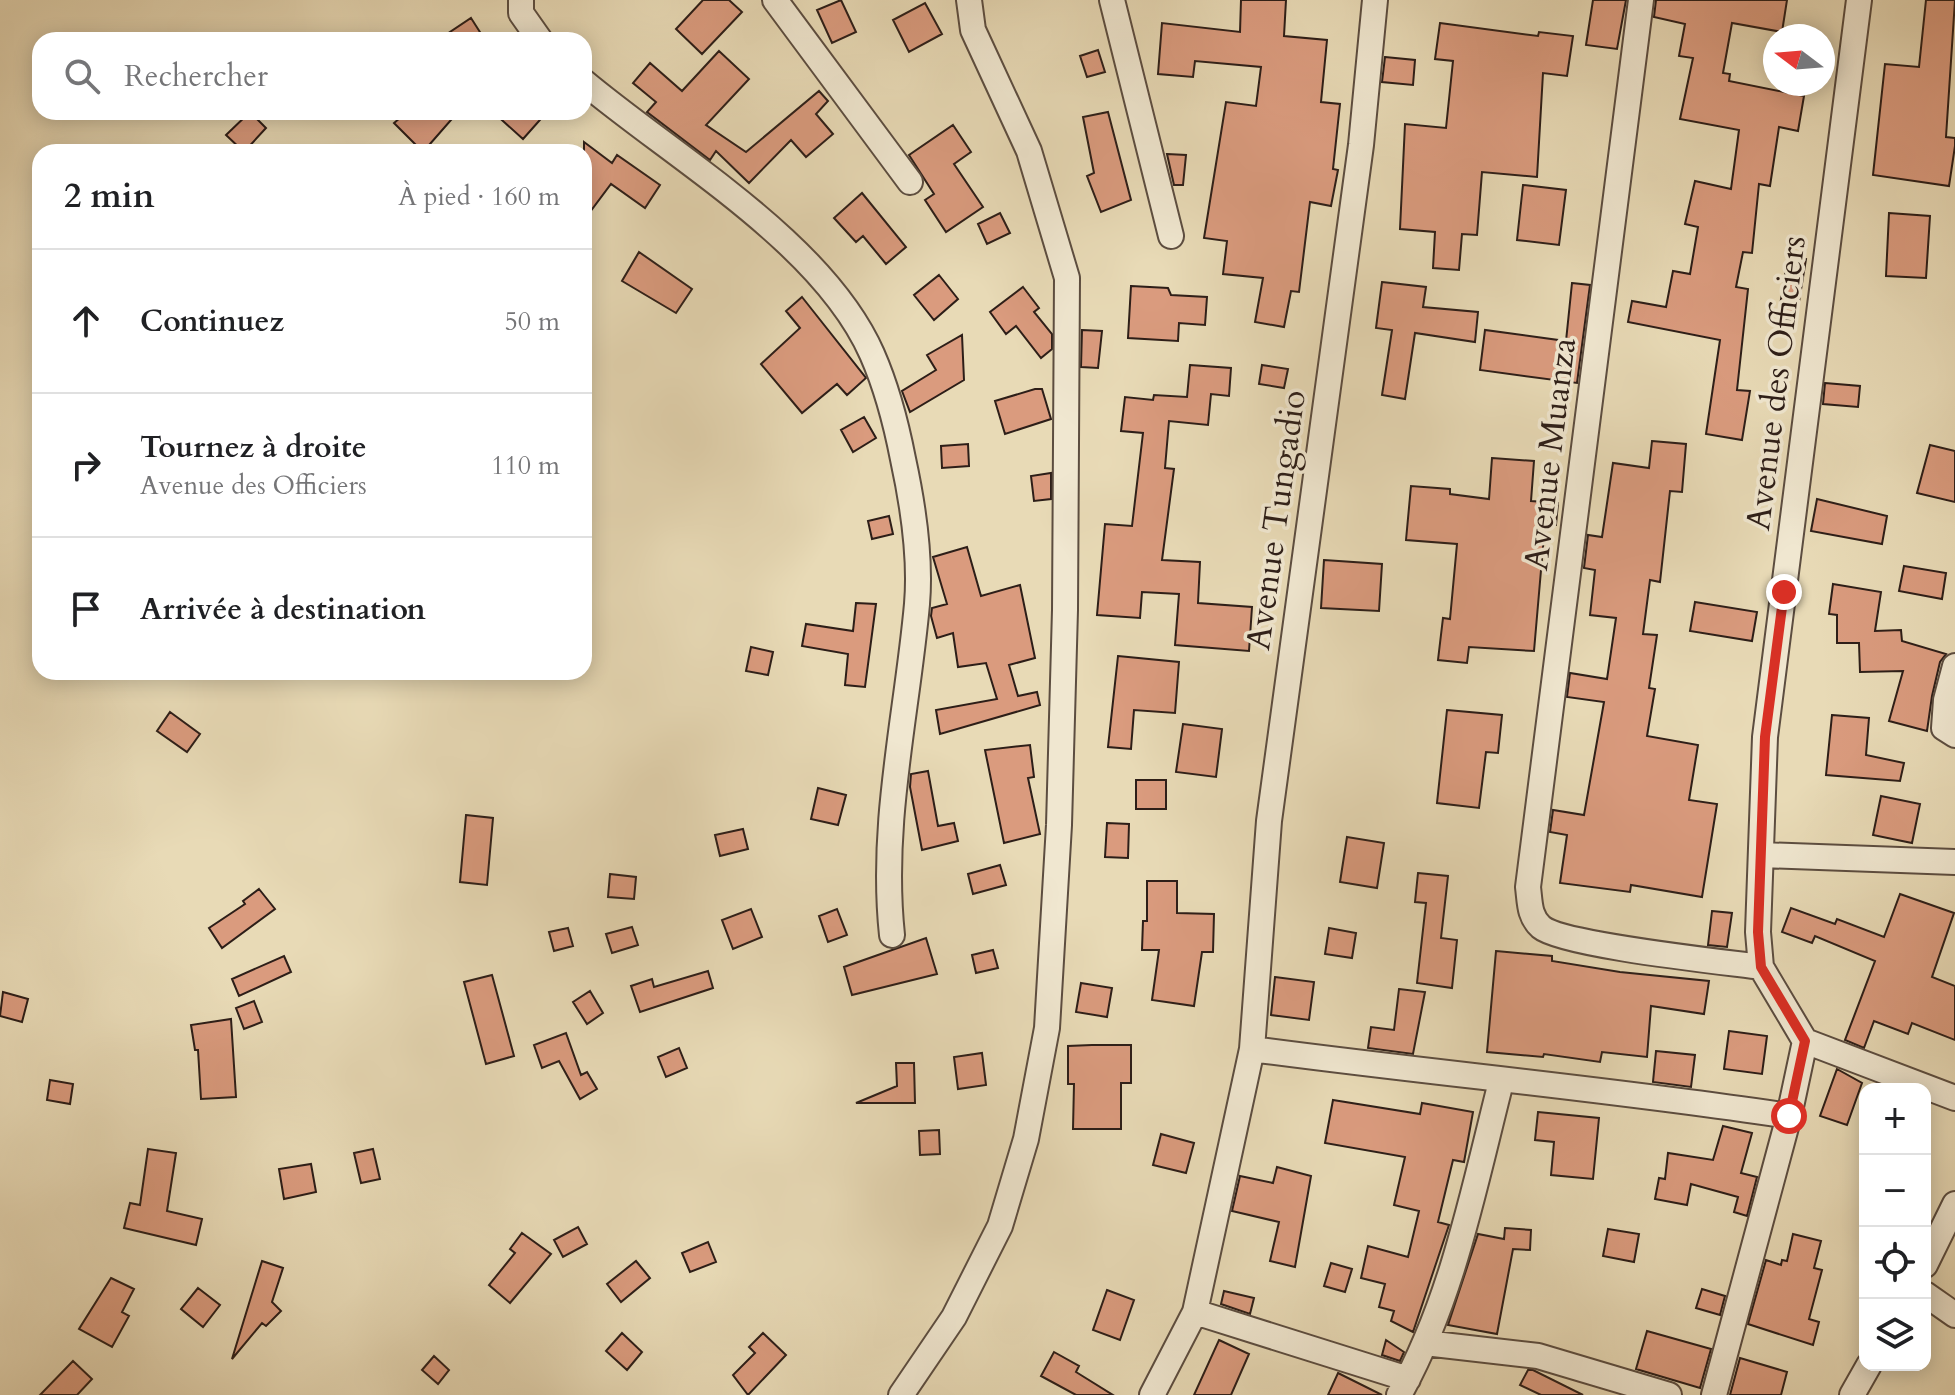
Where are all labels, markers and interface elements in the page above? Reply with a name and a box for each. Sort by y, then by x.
north arrow [1763,24,1835,96]
search box [32,32,592,120]
icon: search [60,54,104,98]
text: Rechercher [124,56,268,97]
text: 2 min [64,173,155,219]
text: À pied · 160 m [398,179,560,214]
street label: Avenue des Officiers [1735,233,1817,533]
icon: ahead [64,299,108,343]
text: Continuez [140,301,284,342]
text: 50 m [504,304,560,339]
street label: Avenue Muanza [1513,335,1587,573]
street label: Avenue Tungadio [1235,387,1317,653]
text: Tournez à droite [140,427,367,468]
icon: right [64,443,108,487]
text: 110 m [491,448,560,483]
text: Avenue des Officiers [140,468,367,503]
route end [1766,574,1802,610]
icon: arrive [64,587,108,631]
text: Arrivée à destination [140,589,426,630]
map controls [1859,1083,1931,1371]
button: + [1859,1083,1931,1155]
route start [1771,1098,1807,1134]
button: − [1859,1155,1931,1227]
button: locate [1859,1227,1931,1299]
button: layers [1859,1299,1931,1371]

